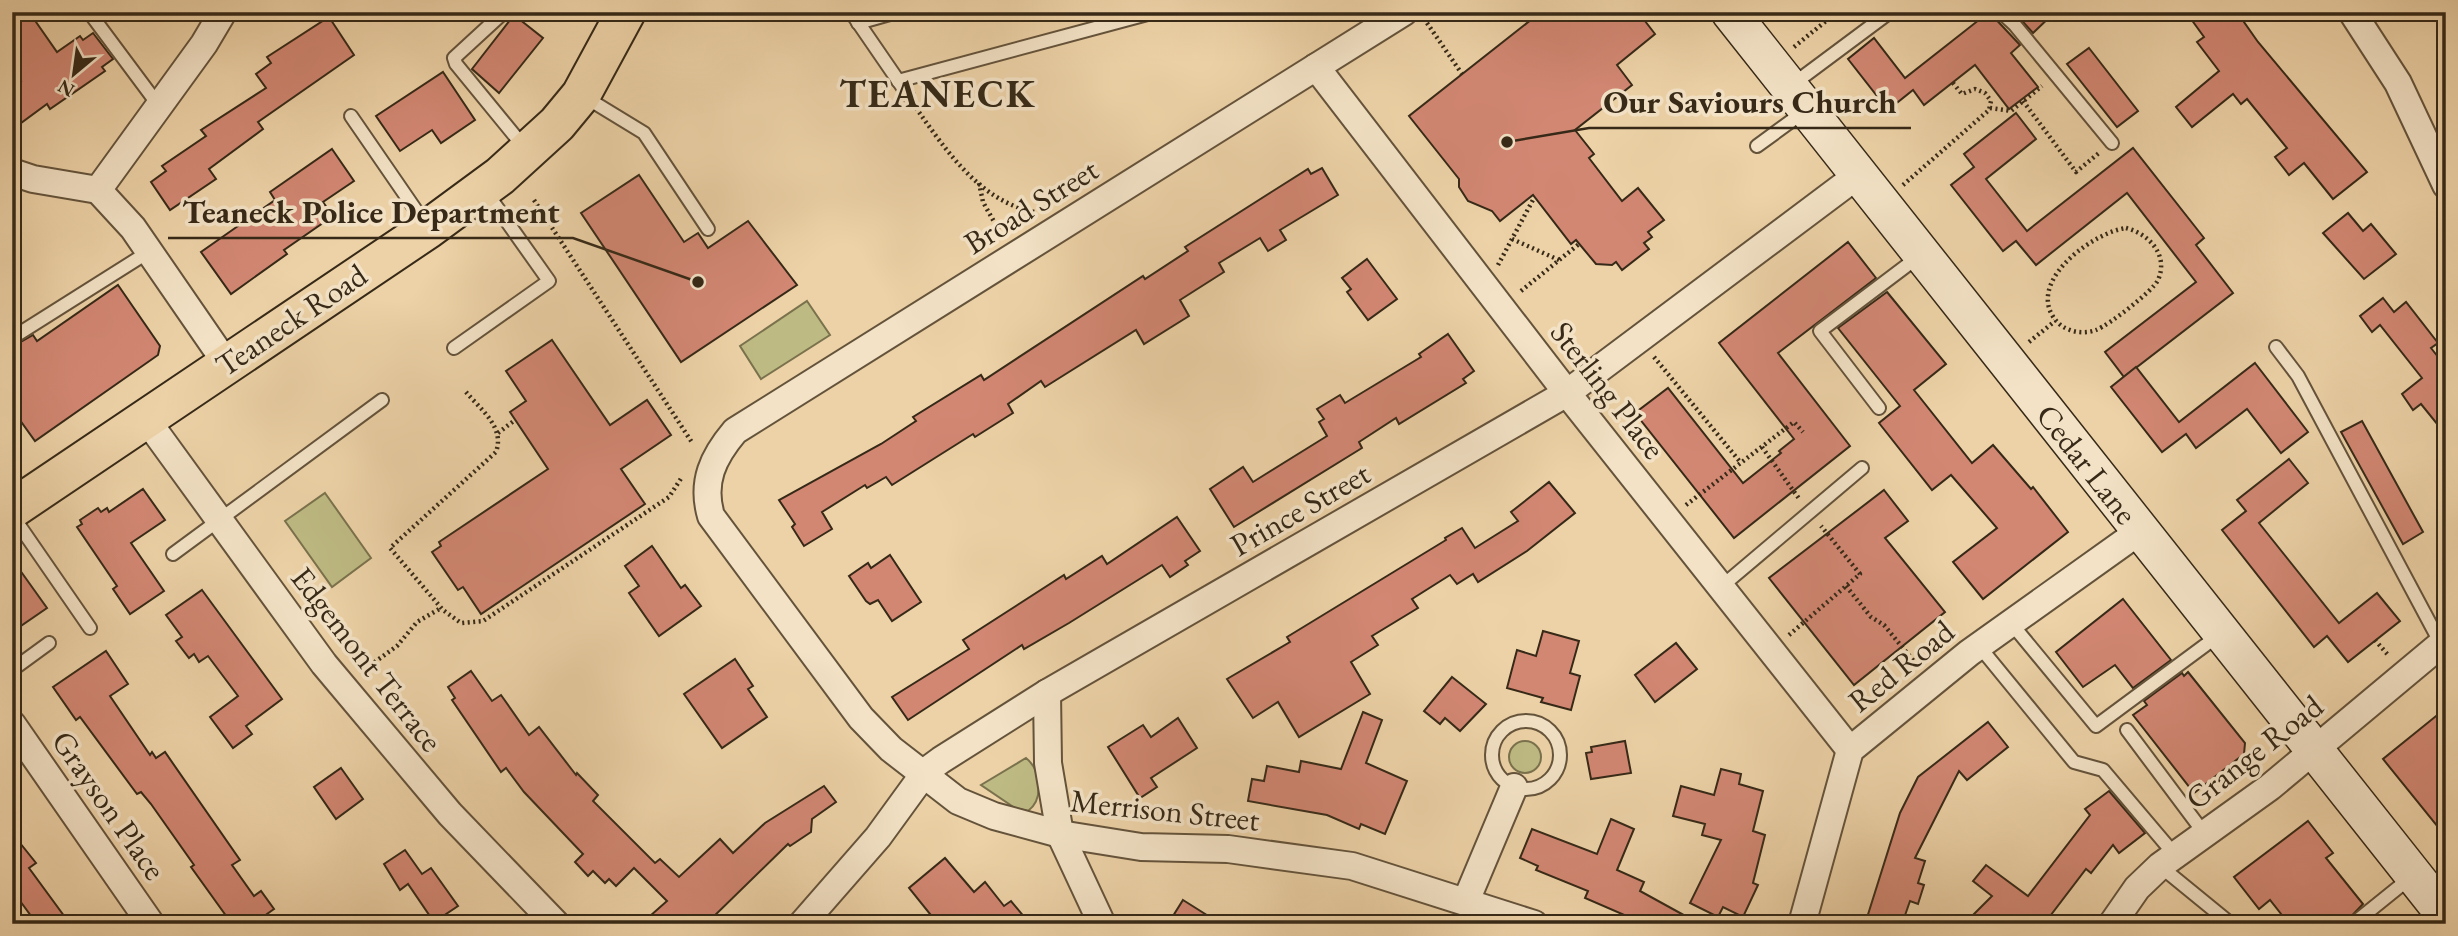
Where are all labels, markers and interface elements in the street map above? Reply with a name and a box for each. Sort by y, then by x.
north arrow [38,38,108,108]
district label: TEANECK [839,69,1037,118]
text: N [53,73,79,103]
callout: Our Saviours Church [1589,74,1911,128]
text: Our Saviours Church [1603,80,1897,123]
street label: Broad Street [956,148,1106,264]
callout: Teaneck Police Department [168,184,573,238]
text: Teaneck Police Department [182,190,560,233]
street label: Teaneck Road [207,254,375,386]
street label: Sterling Place [1541,313,1675,467]
street label: Cedar Lane [2027,395,2147,533]
street label: Prince Street [1223,452,1377,566]
street label: Edgemont Terrace [282,558,452,760]
street label: Red Road [1839,610,1963,722]
street label: Grange Road [2177,685,2332,819]
street label: Grayson Place [42,722,176,888]
street label: Merrison Street [1068,779,1262,841]

